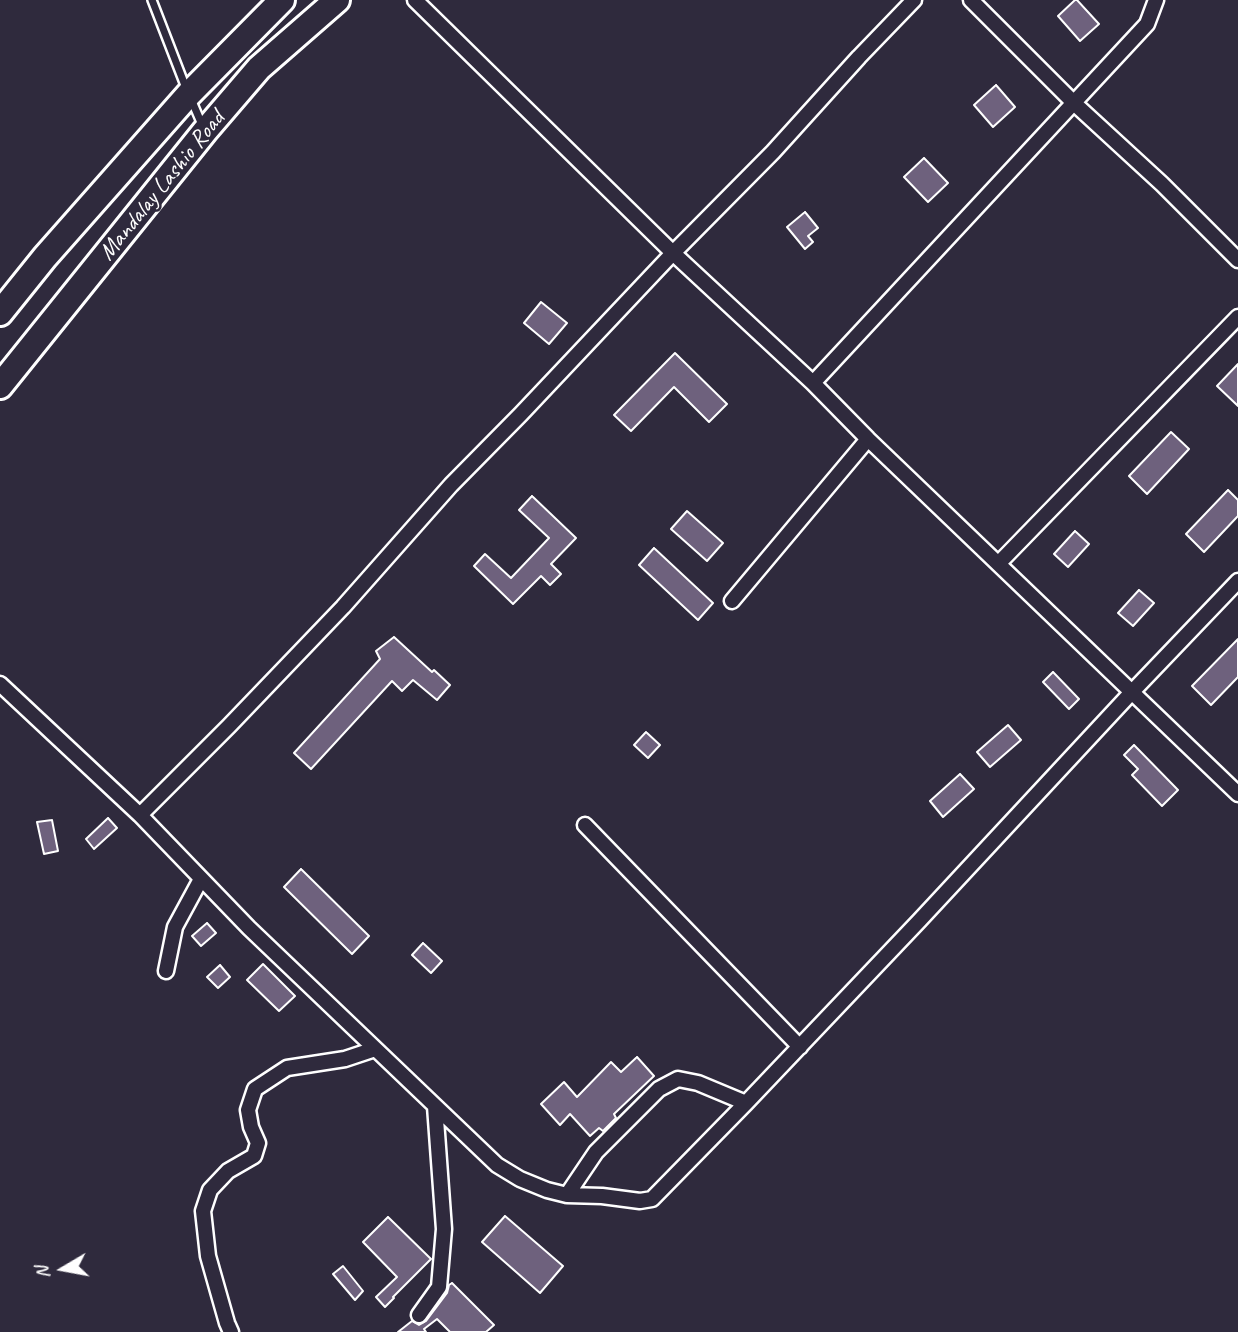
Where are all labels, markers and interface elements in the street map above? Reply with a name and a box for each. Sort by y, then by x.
street label: Mandalay Lashio Road [93,105,231,267]
north arrow [28,1234,98,1304]
text: N [29,1265,55,1281]

